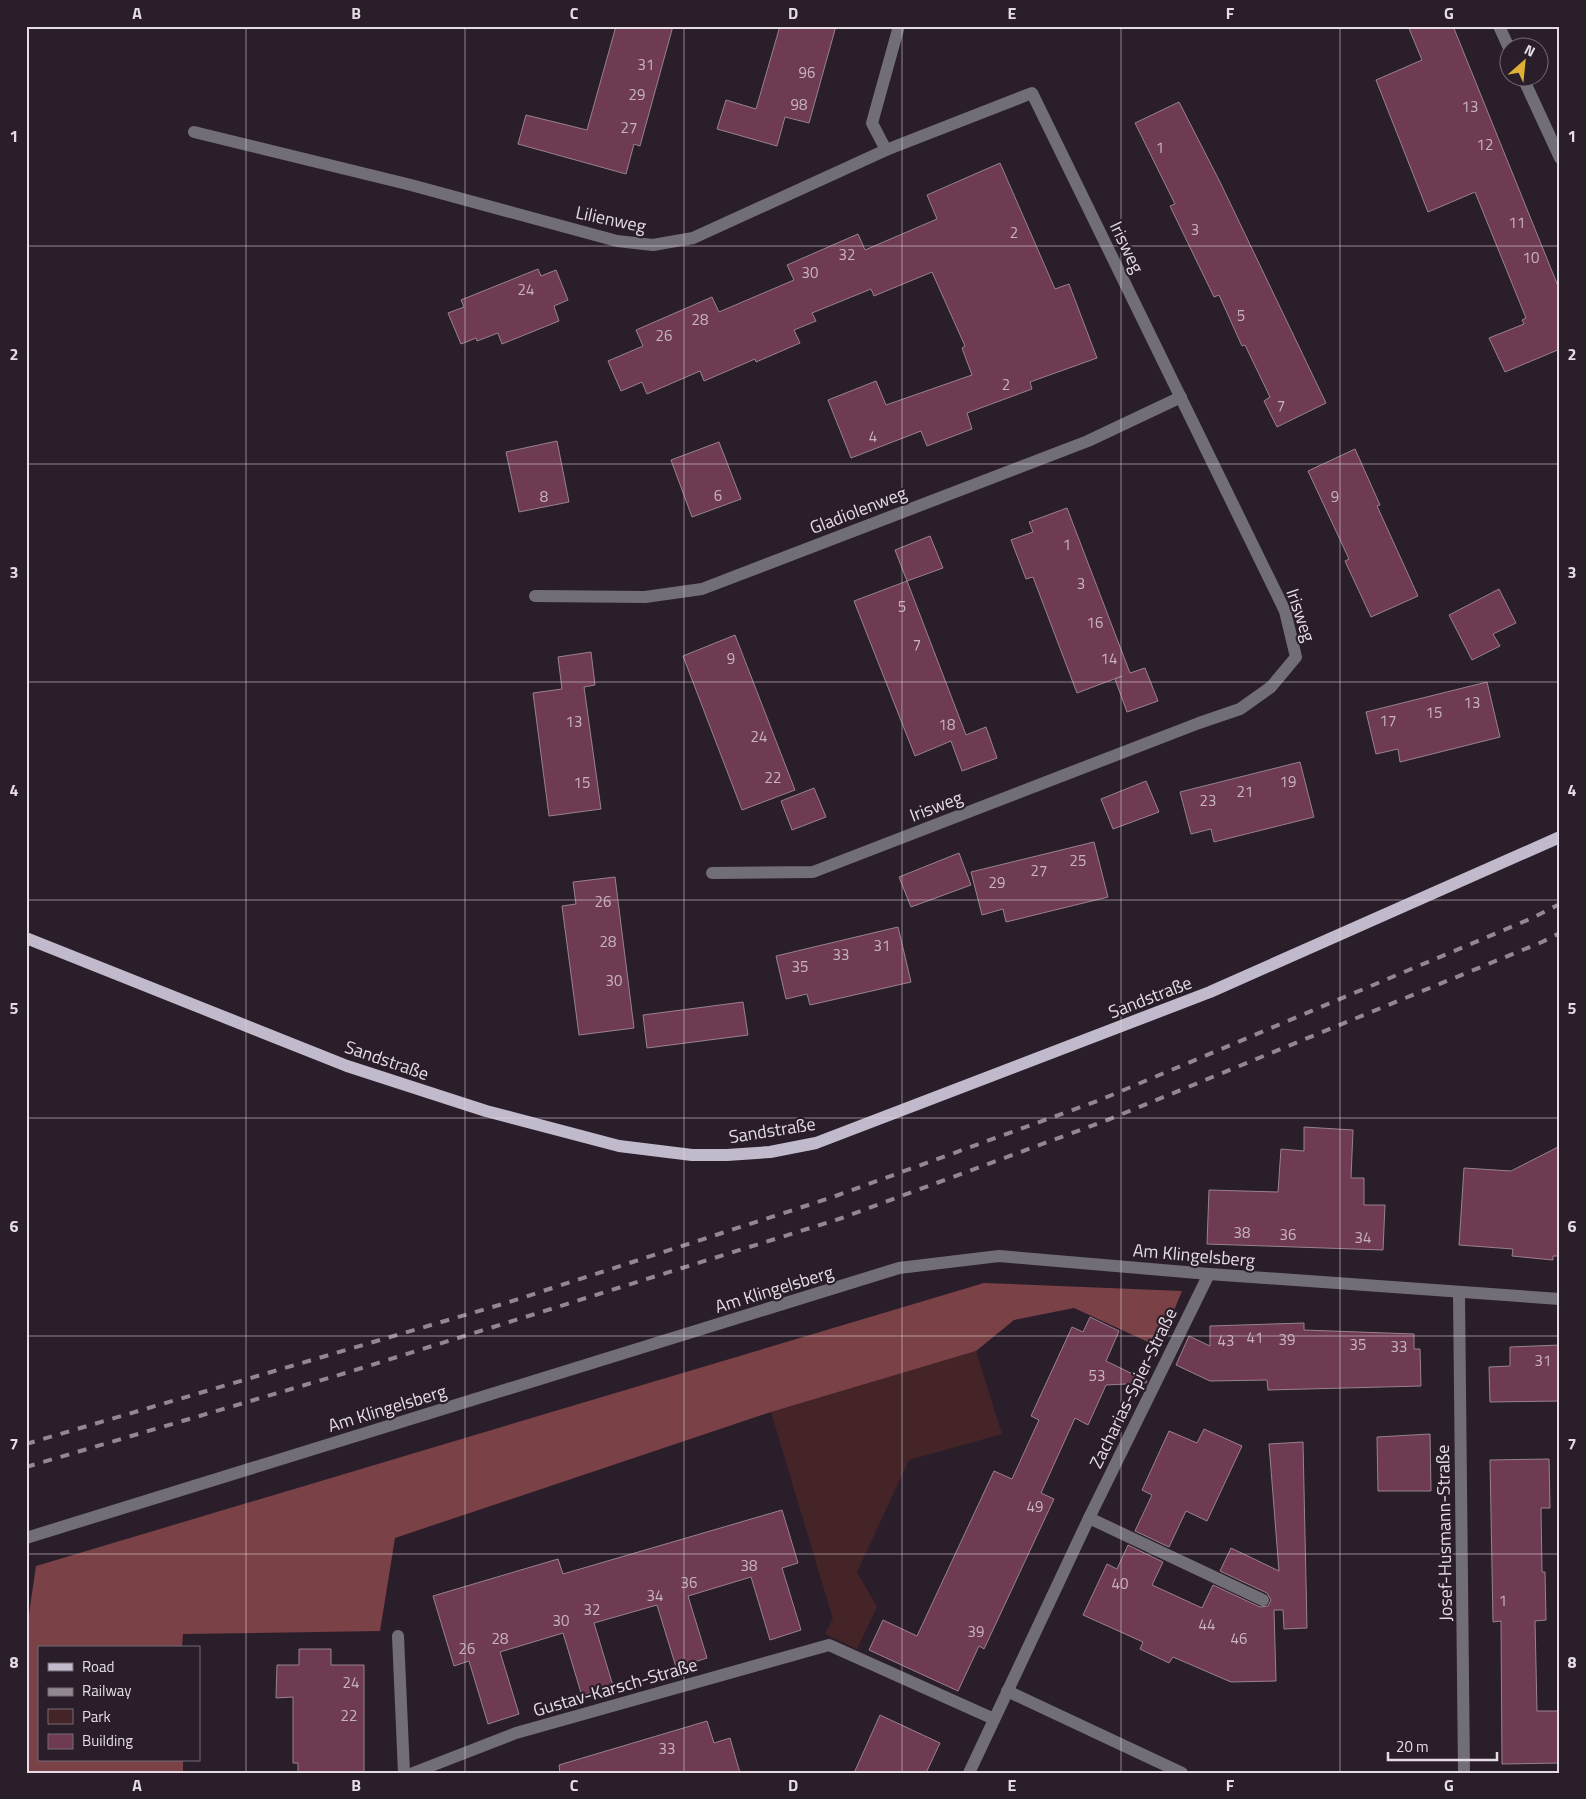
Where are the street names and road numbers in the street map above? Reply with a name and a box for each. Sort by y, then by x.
street label: Lilienweg [573,198,649,240]
street label: Irisweg [1103,216,1151,278]
street label: Gladiolenweg [806,479,910,541]
street label: Irisweg [1279,585,1323,645]
street label: Irisweg [906,784,966,828]
street label: Sandstraße [1104,969,1196,1025]
street label: Sandstraße [341,1033,433,1087]
street label: Sandstraße [727,1110,817,1150]
street label: Am Klingelsberg [1132,1236,1256,1274]
street label: Am Klingelsberg [711,1258,837,1320]
street label: Zacharias-Spier-Straße [1082,1303,1184,1473]
street label: Am Klingelsberg [324,1377,450,1439]
street label: Josef-Husmann-Straße [1429,1444,1459,1622]
street label: Gustav-Karsch-Straße [530,1651,700,1723]

